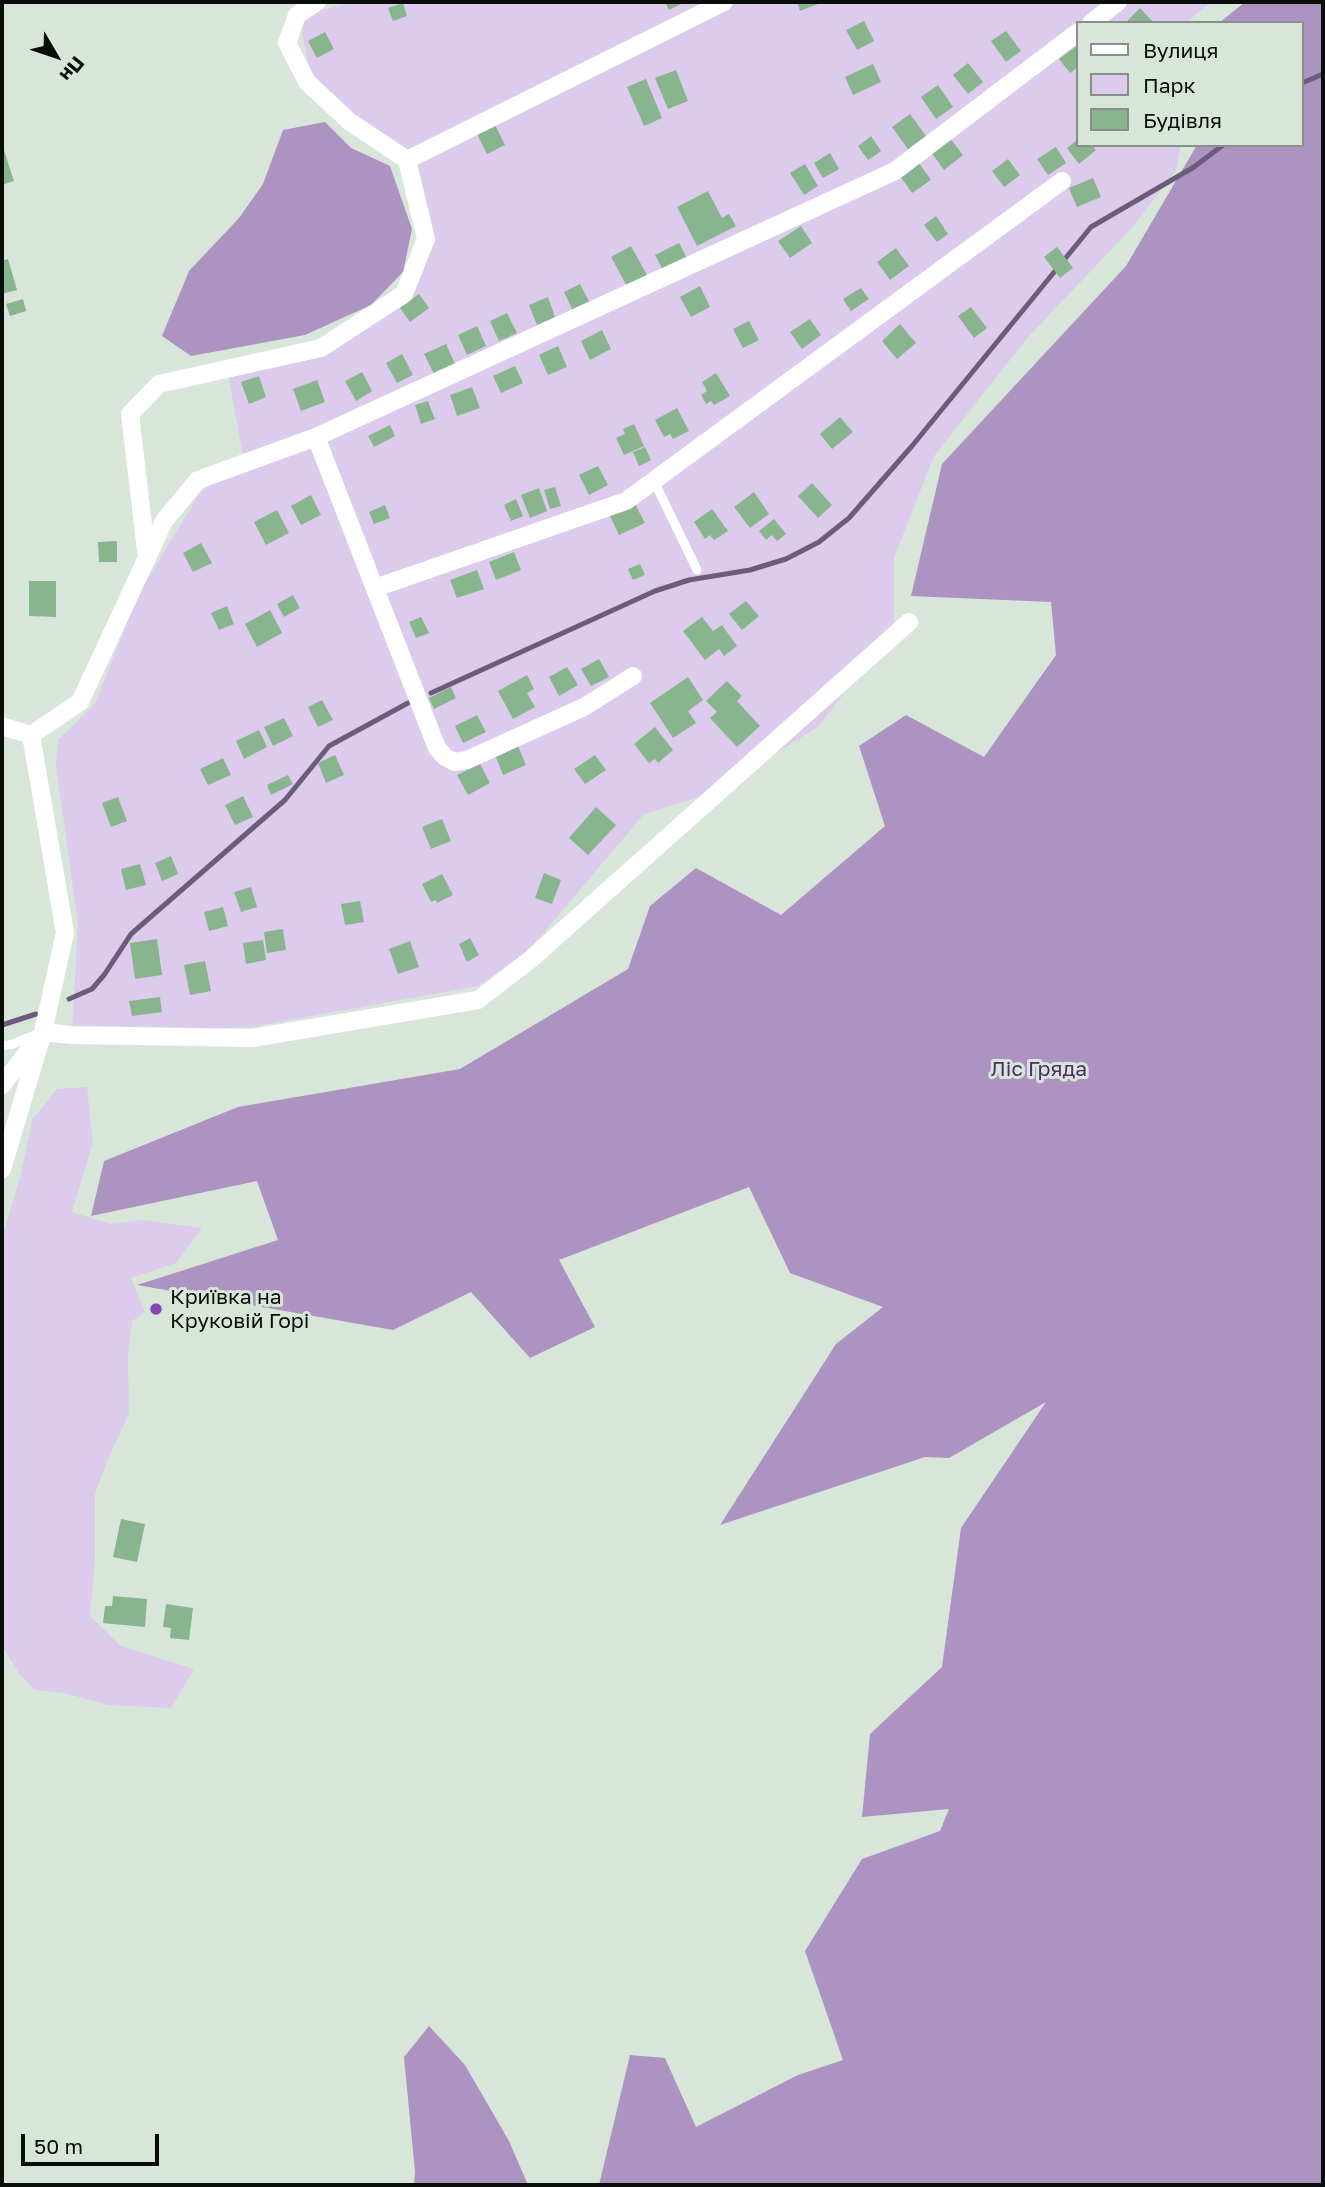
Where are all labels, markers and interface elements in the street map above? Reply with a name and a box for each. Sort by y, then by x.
north arrow [21,21,91,91]
legend [1076,21,1304,147]
text: Вулиця [1143,37,1219,63]
text: Пн [56,52,90,87]
text: Парк [1143,72,1196,98]
text: Будівля [1143,107,1222,133]
park label: Ліс Гряда [991,1056,1087,1082]
place label: Криївка на Круковій Горі [170,1284,309,1334]
marker: Криївка на Круковій Горі [148,1301,164,1317]
scale bar [24,2120,163,2164]
text: 50 m [34,2133,83,2159]

